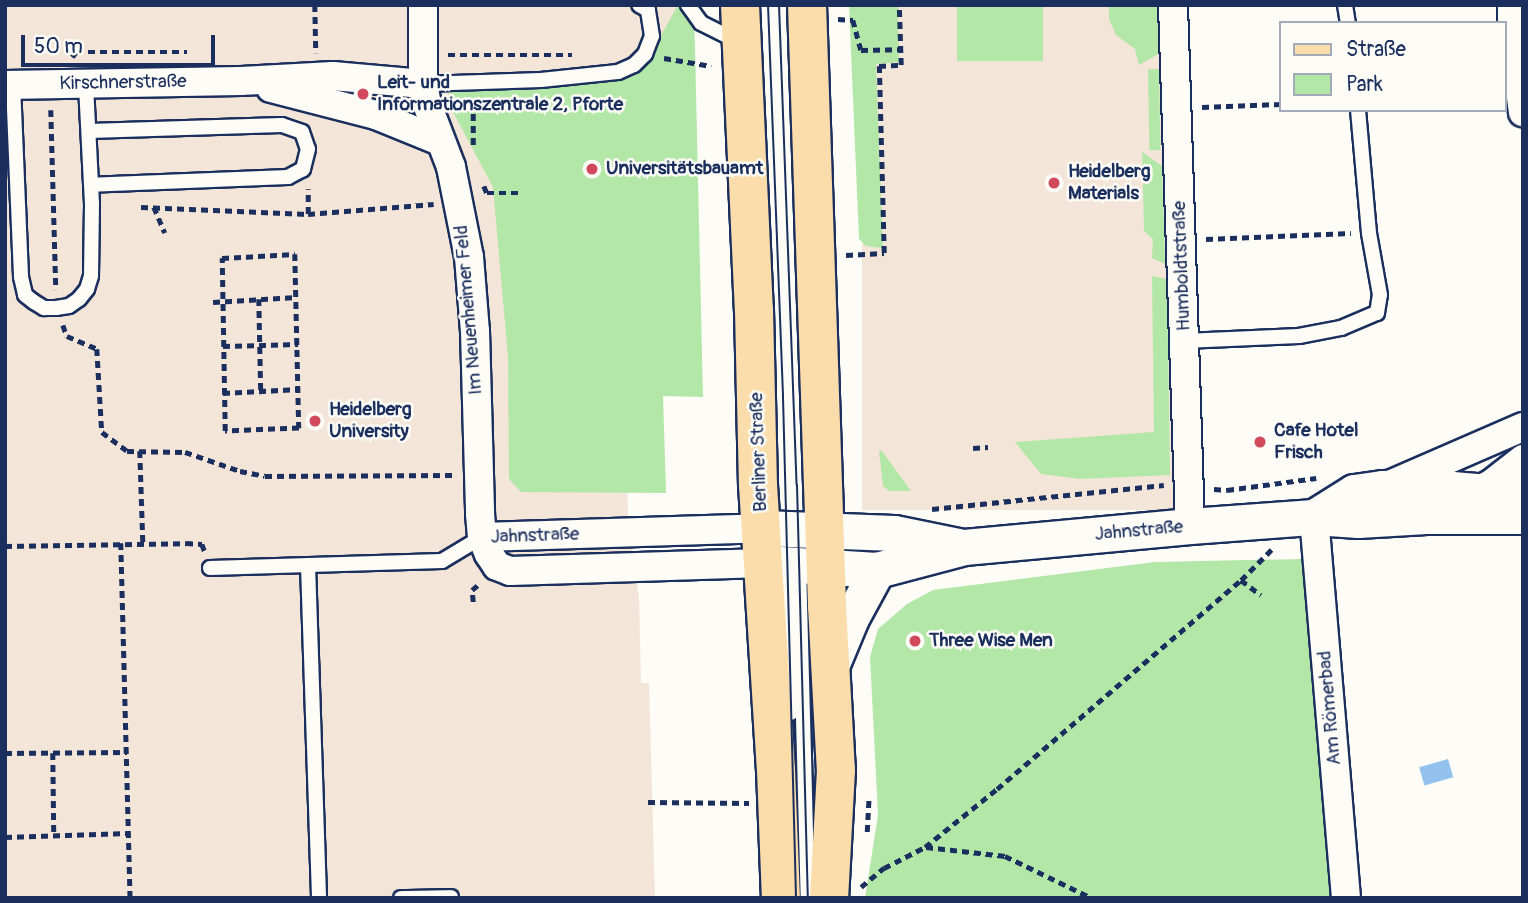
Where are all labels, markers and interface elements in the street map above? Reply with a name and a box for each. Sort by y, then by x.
scale bar [24,21,219,65]
legend [1280,21,1507,112]
text: 50 m [34,33,83,60]
text: Straße [1346,36,1406,63]
street label: Kirschnerstraße [59,70,187,96]
text: Park [1346,71,1383,98]
place label: Leit- und Informationszentrale 2, Pforte [377,72,623,116]
marker: Leit- und Informationszentrale 2, Pforte [355,86,371,102]
place label: Universitätsbauamt [606,158,763,180]
marker: Universitätsbauamt [584,161,600,177]
place label: Heidelberg Materials [1068,161,1150,205]
marker: Heidelberg Materials [1046,175,1062,191]
street label: Humboldtstraße [1168,200,1196,332]
street label: Im Neuenheimer Feld [450,224,488,396]
street label: Berliner Straße [746,392,772,512]
place label: Heidelberg University [329,399,411,443]
marker: Heidelberg University [307,413,323,429]
place label: Cafe Hotel Frisch [1274,420,1358,464]
marker: Cafe Hotel Frisch [1252,434,1268,450]
street label: Jahnstraße [1094,516,1184,546]
street label: Jahnstraße [490,523,580,549]
place label: Three Wise Men [929,630,1053,652]
marker: Three Wise Men [907,633,923,649]
street label: Am Römerbad [1314,650,1346,766]

